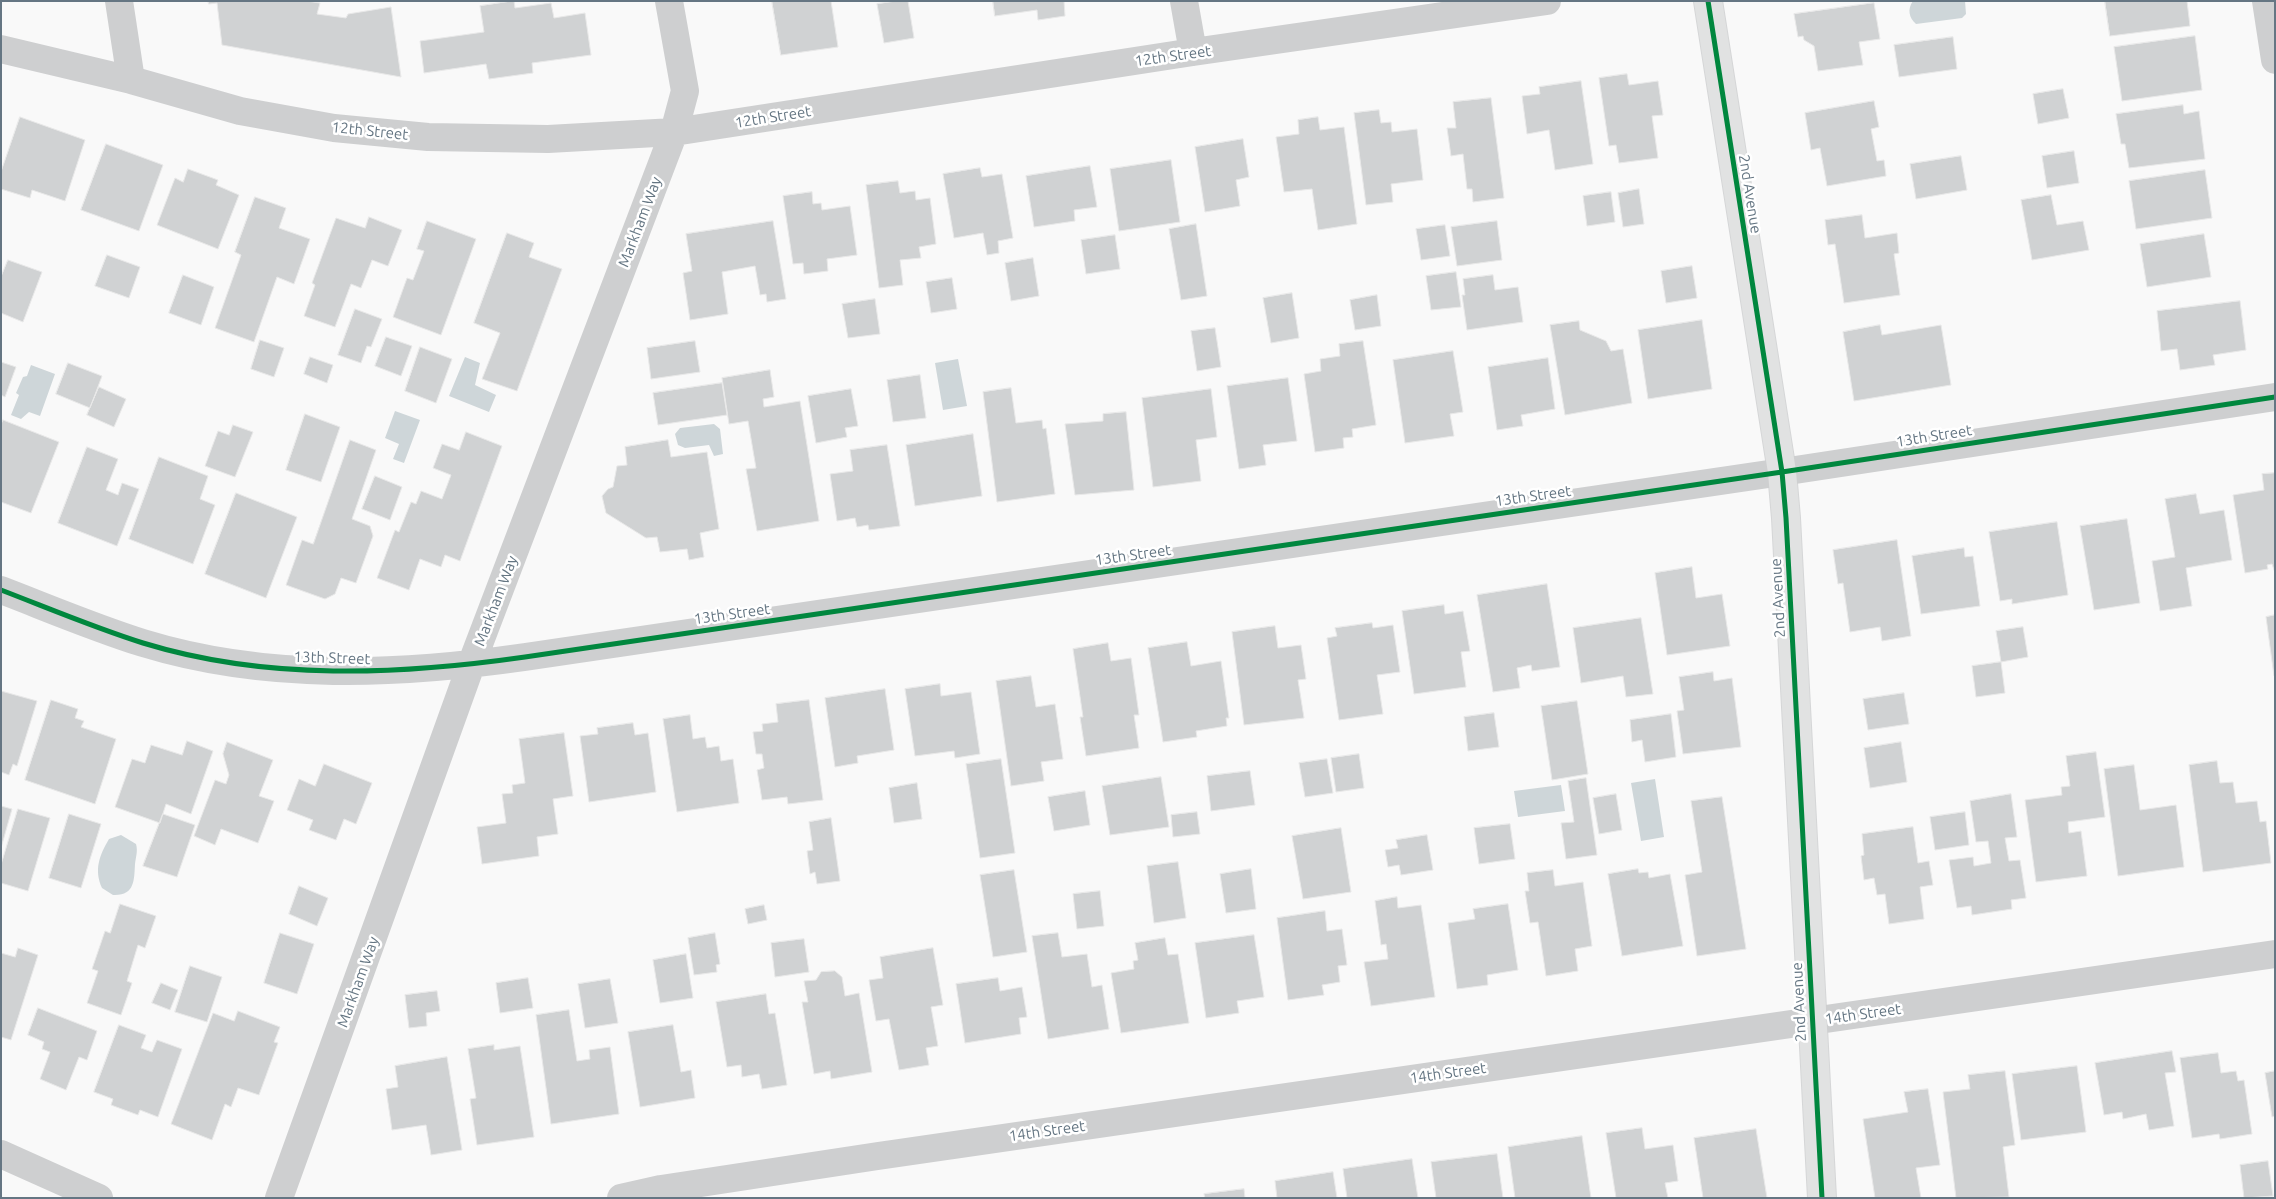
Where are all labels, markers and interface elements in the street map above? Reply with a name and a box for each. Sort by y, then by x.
street label: 12th Street [1134,42,1212,70]
street label: 12th Street [734,102,812,132]
street label: 12th Street [331,118,409,144]
street label: 2nd Avenue [1735,153,1765,235]
street label: Markham Way [615,174,665,270]
street label: 13th Street [1895,421,1973,451]
street label: 13th Street [1494,482,1572,510]
street label: 13th Street [1094,541,1172,569]
street label: Markham Way [471,553,521,649]
street label: 2nd Avenue [1767,558,1789,638]
street label: 13th Street [693,600,771,628]
street label: 13th Street [293,648,371,668]
street label: Markham Way [333,934,383,1030]
street label: 2nd Avenue [1788,962,1810,1042]
street label: 14th Street [1824,1000,1902,1028]
street label: 14th Street [1409,1059,1487,1087]
street label: 14th Street [1008,1117,1086,1145]

